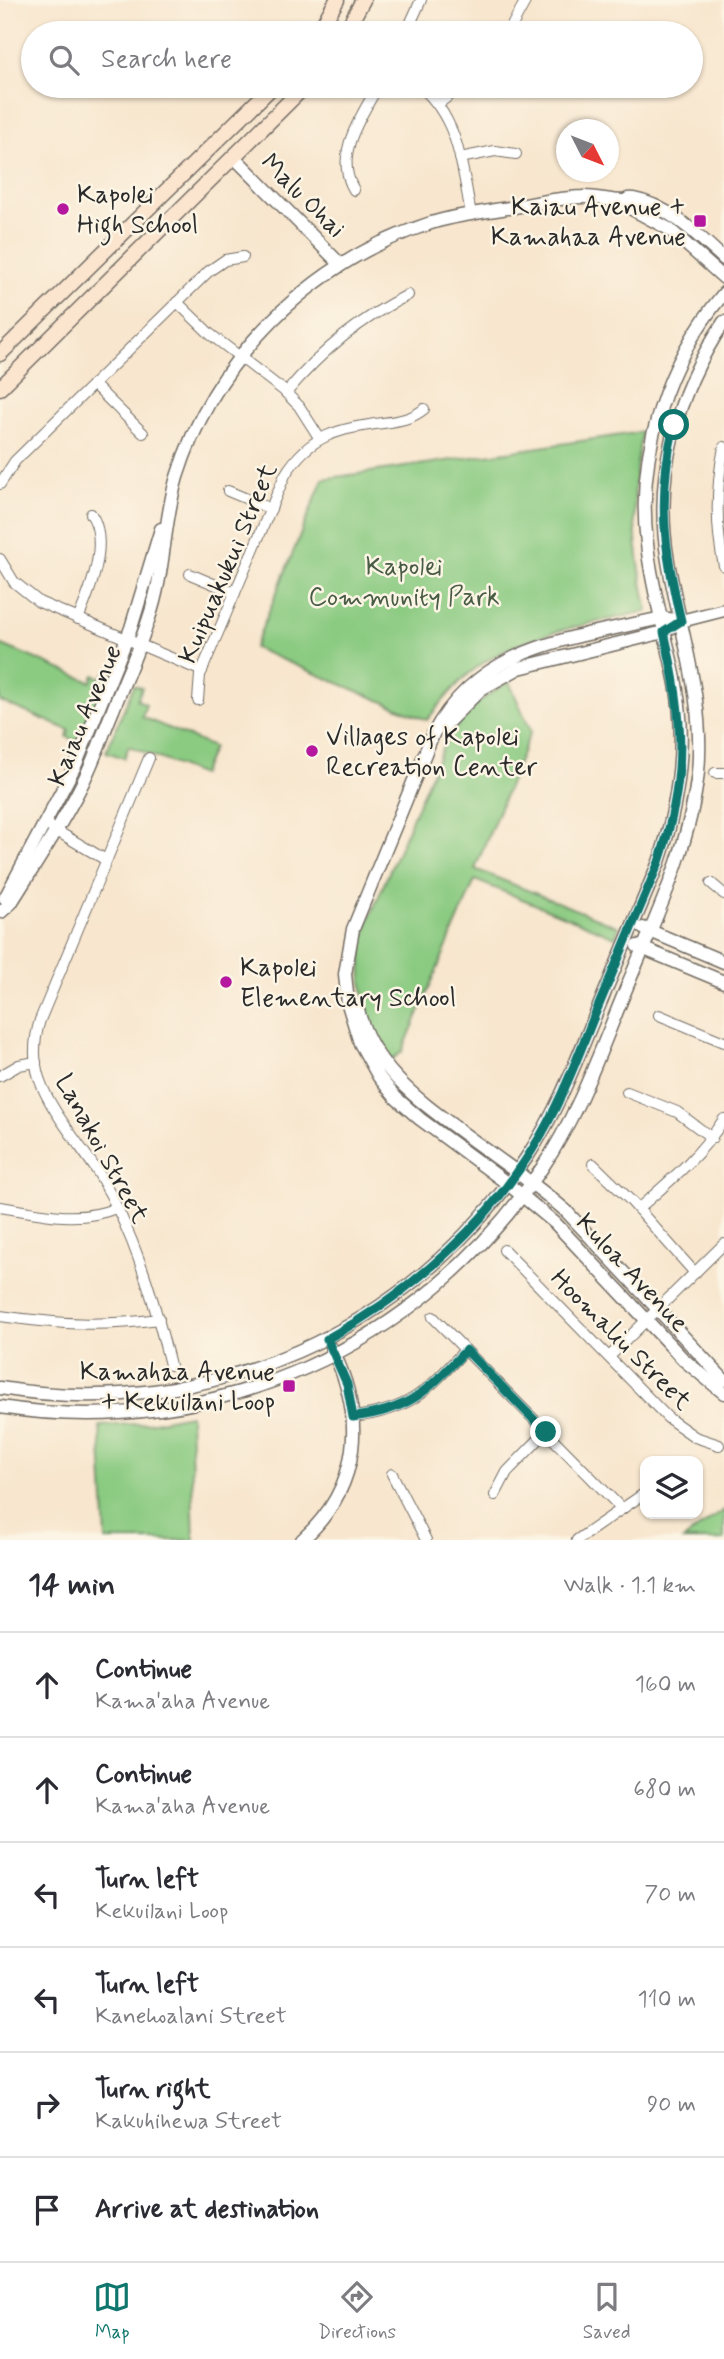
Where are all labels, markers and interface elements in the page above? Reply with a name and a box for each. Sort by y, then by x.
search box [21,21,703,98]
icon: search [45,41,83,79]
text: Search here [101,43,232,77]
north arrow [556,119,619,182]
street label: Malu Ohai [253,147,352,246]
place label: Kapolei High School [77,179,198,246]
place label: Kaiau Avenue + Kamahaa Avenue [491,191,686,255]
marker: Kapolei High School [55,201,71,217]
marker: Kaiau Avenue + Kamahaa Avenue [692,213,708,229]
route start [658,409,689,440]
street label: Kuipuakukui Street [171,459,286,669]
park label: Kapolei Community Park [308,551,500,615]
street label: Kaiau Avenue [41,640,131,792]
place label: Villages of Kapolei Recreation Center [326,721,537,785]
marker: Villages of Kapolei Recreation Center [304,743,320,759]
place label: Kapolei Elementary School [240,952,456,1016]
marker: Kapolei Elementary School [218,974,234,990]
street label: Lanakoi Street [46,1068,156,1230]
street label: Kuloa Avenue [568,1207,696,1340]
street label: Hoomaliu Street [543,1262,699,1418]
place label: Kamahaa Avenue + Kekuilani Loop [80,1356,275,1420]
marker: Kamahaa Avenue + Kekuilani Loop [281,1378,297,1394]
route end [530,1416,561,1447]
map controls [640,1456,703,1519]
button: layers [640,1456,703,1519]
text: 14 min [28,1566,115,1605]
text: Walk · 1.1 km [563,1571,696,1601]
text: Continue [95,1653,192,1687]
icon: ahead [28,1666,66,1704]
text: 160 m [635,1670,696,1700]
text: Kama'aha Avenue [95,1687,270,1717]
text: Continue [95,1758,192,1792]
icon: ahead [28,1771,66,1809]
text: 680 m [633,1775,696,1805]
text: Kama'aha Avenue [95,1792,270,1822]
text: Turn left [95,1863,199,1897]
icon: left [28,1876,66,1914]
text: 70 m [644,1880,696,1910]
text: Kekuilani Loop [95,1897,228,1927]
text: Turn left [95,1968,199,2002]
icon: left [28,1981,66,2019]
text: 110 m [637,1985,696,2015]
text: Kanehoalani Street [95,2002,287,2032]
text: Turn right [95,2073,211,2107]
icon: right [28,2086,66,2124]
text: 90 m [647,2090,696,2120]
text: Kakuhihewa Street [95,2107,282,2137]
icon: arrive [28,2191,66,2229]
text: Arrive at destination [95,2193,319,2227]
tab: Map [93,2278,131,2345]
tab: Directions [318,2278,396,2345]
tab: Saved [583,2278,631,2345]

